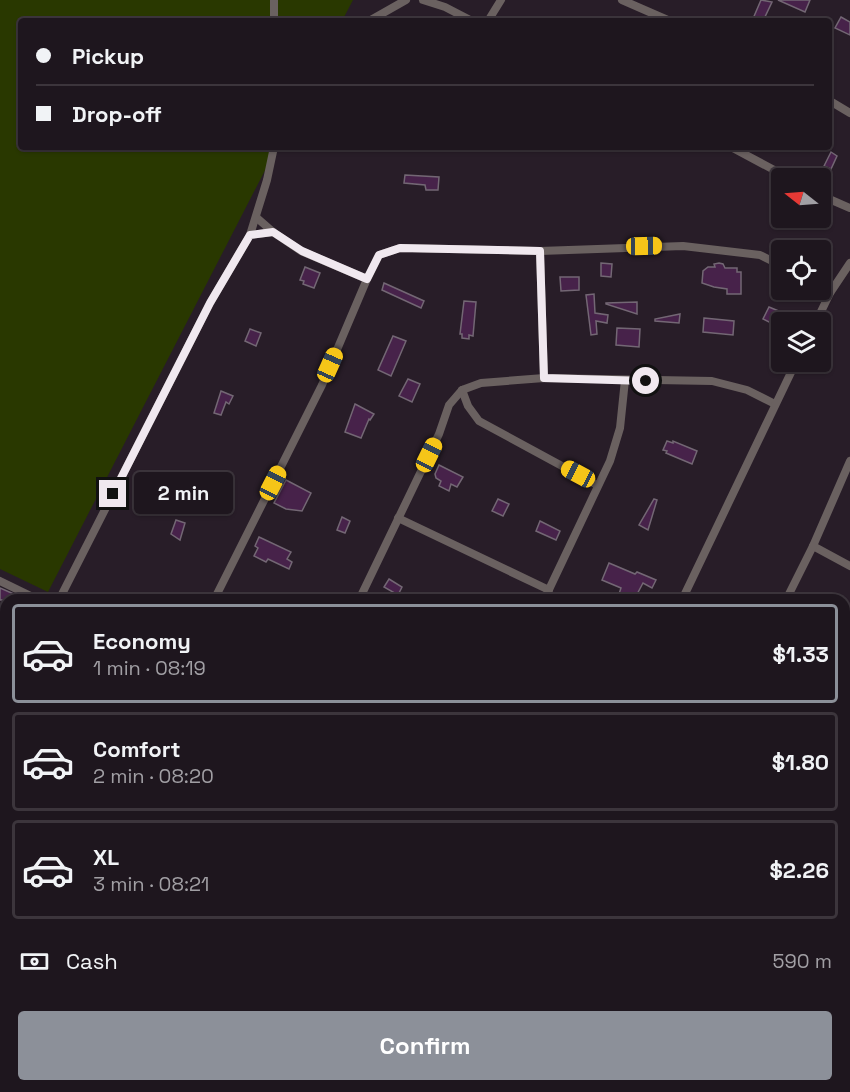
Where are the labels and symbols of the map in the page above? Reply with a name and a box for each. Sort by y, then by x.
north arrow [771,168,831,228]
car [626,237,662,255]
car [314,345,346,385]
route start [632,367,659,394]
car [413,435,445,475]
car [558,458,598,490]
car [257,463,289,503]
callout: 2 min [134,473,233,515]
route end [99,480,126,507]

